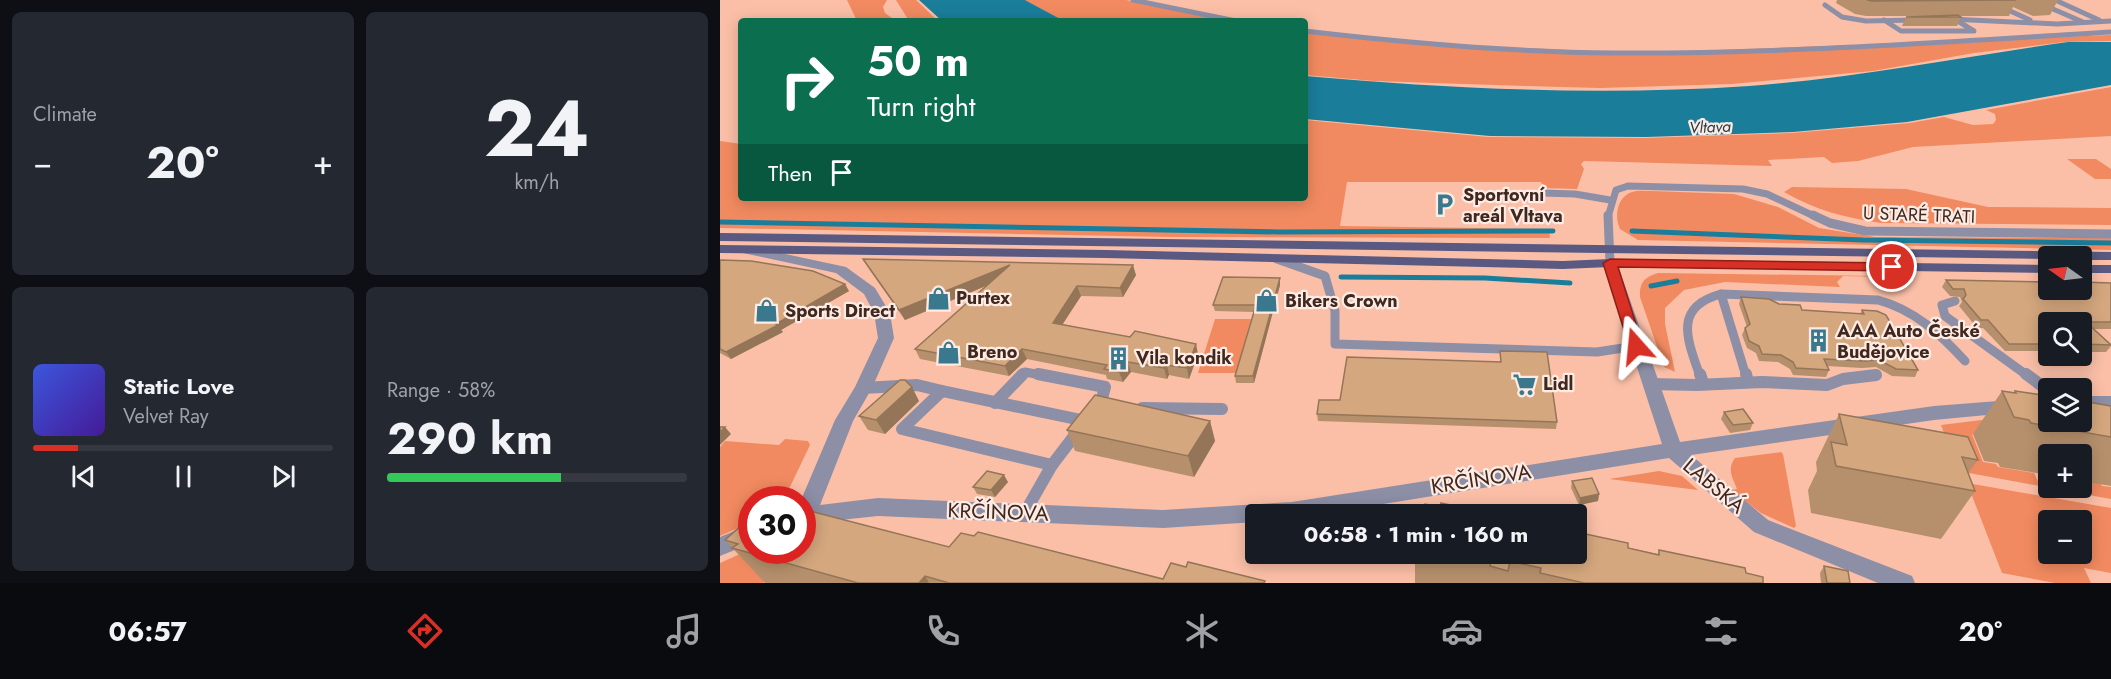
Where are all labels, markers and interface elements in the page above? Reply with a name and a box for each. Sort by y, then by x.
text: 50 m [867,31,969,92]
icon: right [768,42,846,120]
text: 24 [484,73,590,185]
text: Turn right [867,87,975,126]
text: Climate [33,100,97,129]
water label: Vltava [1689,115,1732,139]
text: 20° [146,130,219,195]
text: − [33,139,52,186]
text: + [313,139,333,186]
icon: arrive [825,156,858,189]
text: Then [768,157,813,189]
text: km/h [514,168,560,197]
place label: Sportovní areál Vltava [1463,182,1563,229]
parking icon: Sportovní areál Vltava [1432,192,1458,218]
street label: U STARÉ TRATI [1862,200,1976,230]
pin [1866,241,1917,292]
north arrow [2038,246,2092,300]
map controls [2038,246,2092,564]
icon: arrive [1875,250,1908,283]
shop icon: Purtex [925,285,951,311]
place label: Purtex [956,285,1010,311]
shop icon: Bikers Crown [1254,288,1280,314]
place label: Bikers Crown [1285,288,1398,314]
shop icon: Sports Direct [754,298,780,324]
place label: Sports Direct [785,298,895,324]
button: search [2038,312,2092,366]
position arrow [1604,314,1668,378]
place label: AAA Auto České Budějovice [1836,318,1980,365]
building icon: AAA Auto České Budějovice [1806,328,1832,354]
shop icon: Breno [936,339,962,365]
place label: Breno [967,339,1018,365]
building icon: Vila kondik [1105,345,1131,371]
place label: Vila kondik [1135,345,1232,371]
text: Static Love [123,370,234,402]
supermarket icon: Lidl [1512,371,1538,397]
place label: Lidl [1543,371,1573,397]
text: Range · 58% [387,376,495,405]
button: layers [2038,378,2092,432]
text: Velvet Ray [123,402,209,431]
text: 290 km [387,406,553,471]
button: + [2038,444,2092,498]
street label: LABSKÁ [1676,451,1752,521]
street label: KRČÍNOVA [1429,456,1533,502]
icon: previous [67,460,100,493]
icon: pause [167,460,200,493]
icon: next [267,460,300,493]
speed limit sign: 30 [738,486,816,564]
street label: KRČÍNOVA [947,495,1049,529]
button: − [2038,510,2092,564]
text: 06:58 · 1 min · 160 m [1304,518,1528,550]
icon: directions [404,610,446,652]
icon: music [663,610,705,652]
icon: phone [922,610,964,652]
icon: climate [1181,610,1223,652]
icon: car [1441,610,1483,652]
icon: filters [1700,610,1742,652]
text: 06:57 [109,612,187,651]
text: 20° [1959,612,2002,651]

